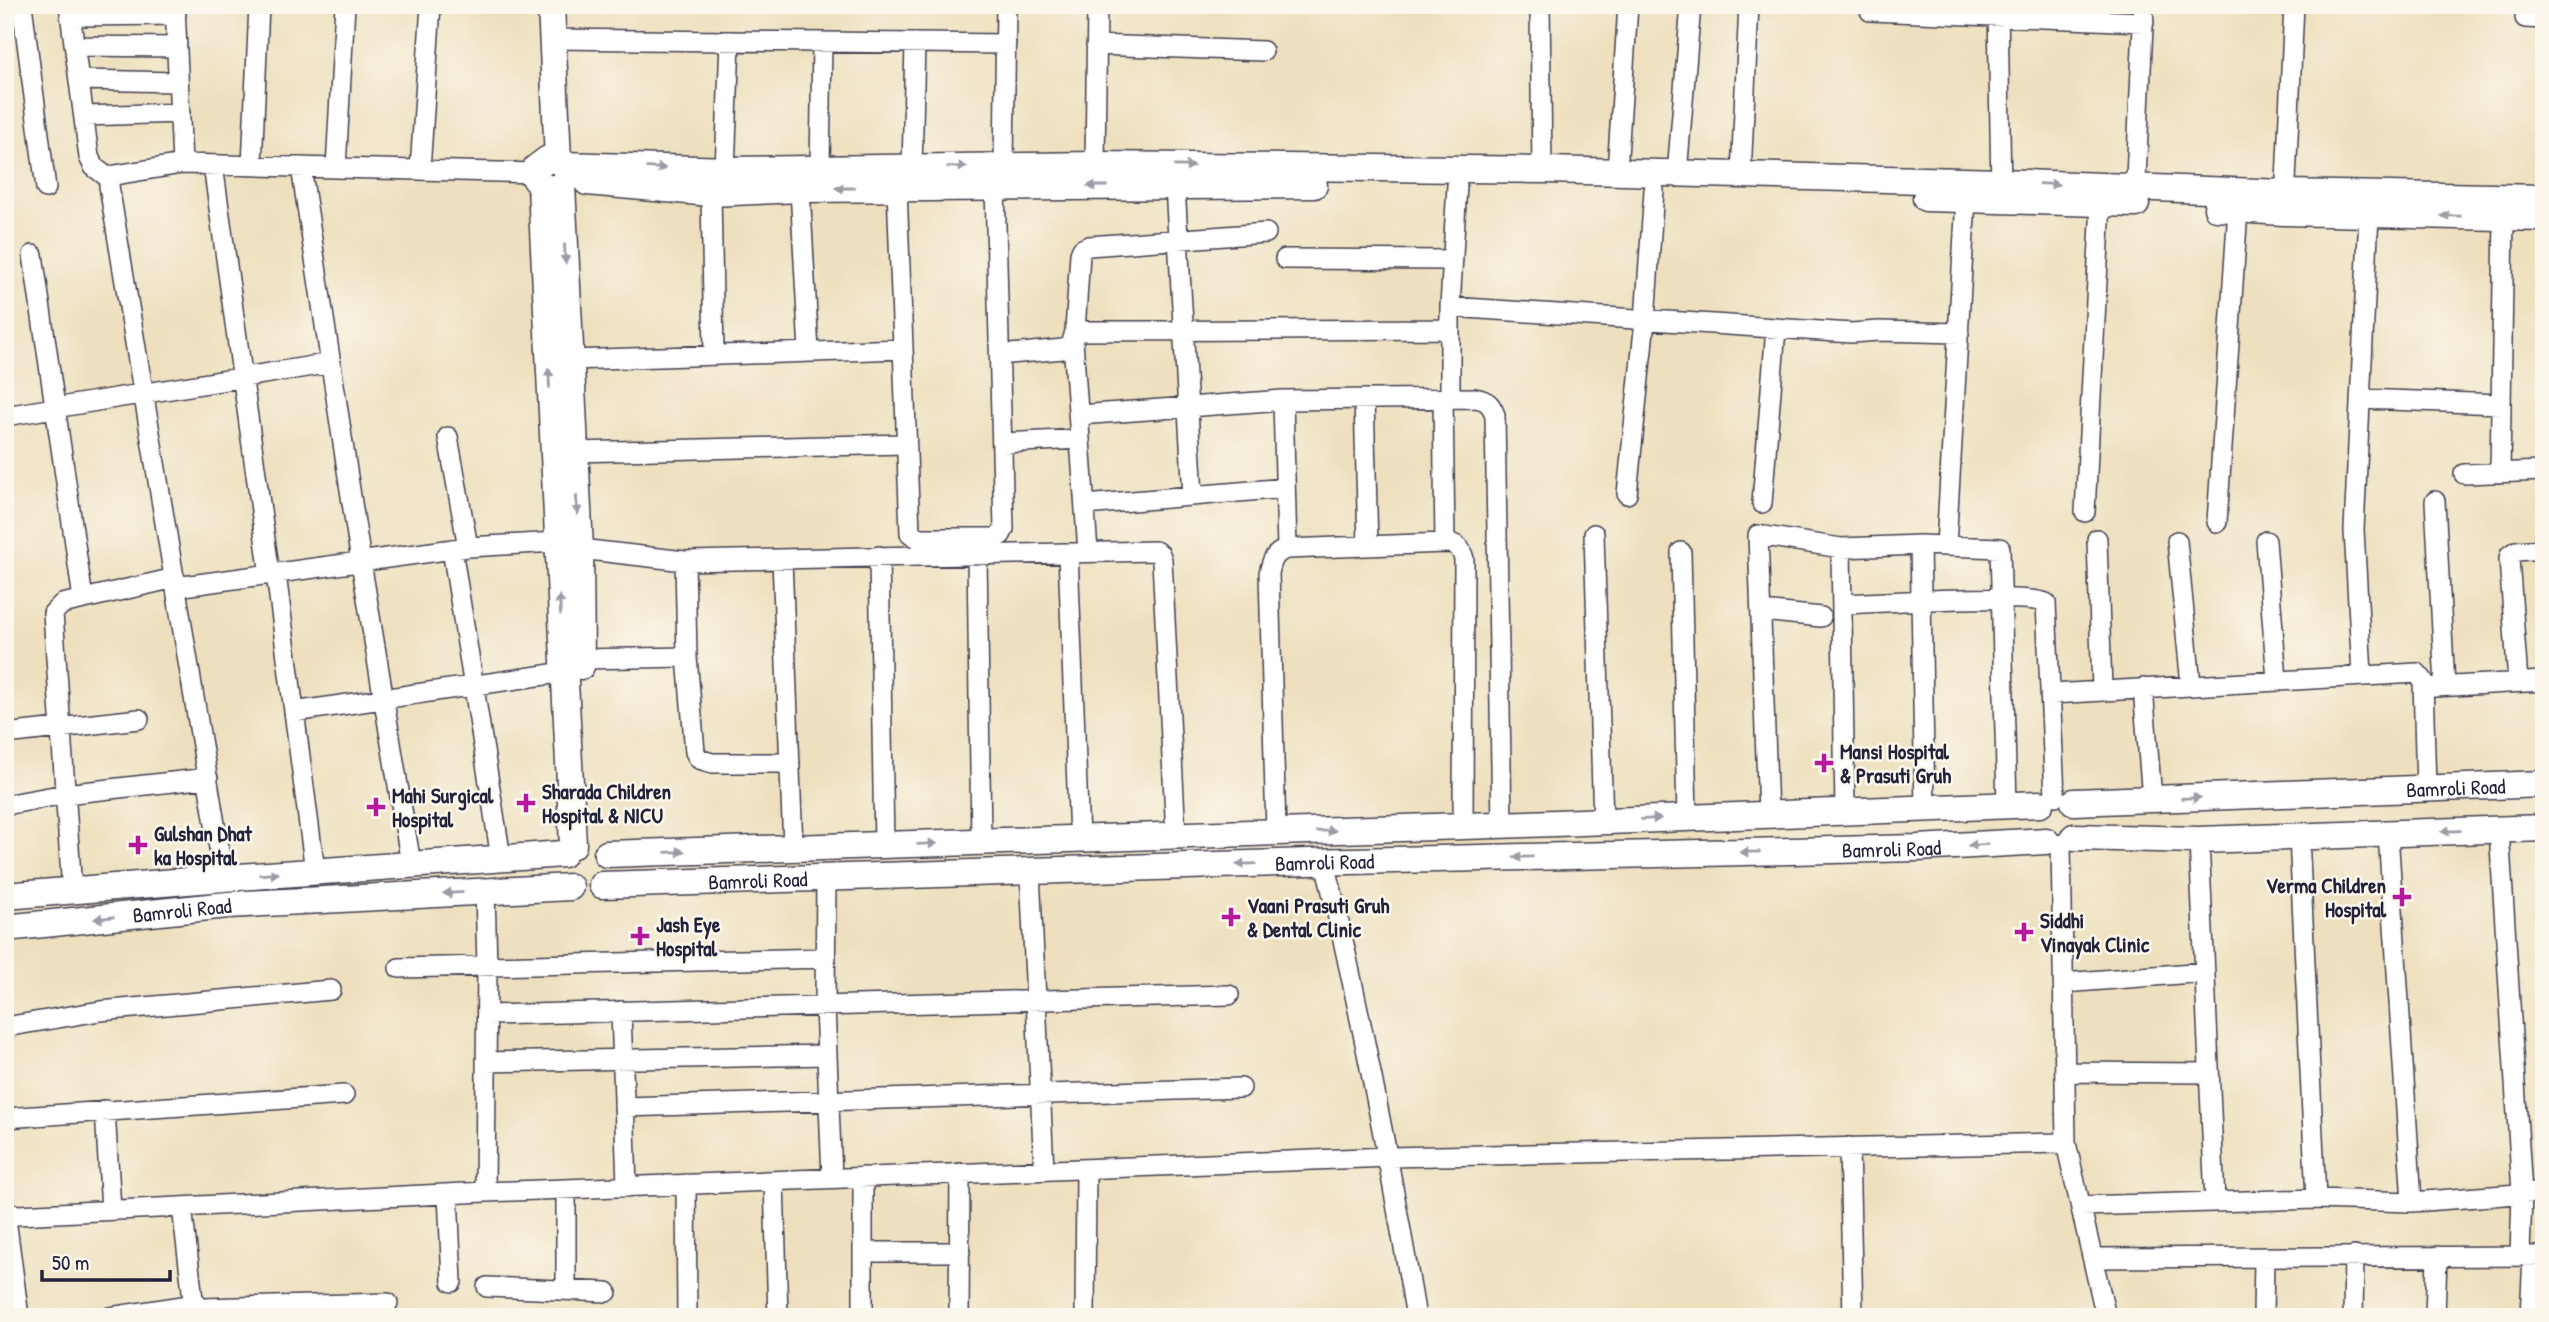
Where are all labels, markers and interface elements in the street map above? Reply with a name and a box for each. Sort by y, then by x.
one-way arrow [1174,160,1196,172]
one-way arrow [946,161,968,173]
one-way arrow [645,162,667,173]
one-way arrow [2038,178,2060,189]
one-way arrow [1086,180,1108,192]
one-way arrow [834,182,856,194]
one-way arrow [2440,210,2462,221]
one-way arrow [560,243,571,265]
one-way arrow [544,367,555,389]
one-way arrow [572,494,583,516]
one-way arrow [555,594,566,616]
place label: Mansi Hospital & Prasuti Gruh [1840,737,1951,790]
marker: Mansi Hospital & Prasuti Gruh [1814,753,1834,773]
street label: Bamroli Road [2406,771,2506,804]
place label: Sharada Children Hospital & NICU [542,777,671,831]
place label: Mahi Surgical Hospital [392,781,494,835]
one-way arrow [2180,792,2202,803]
marker: Sharada Children Hospital & NICU [516,793,536,813]
marker: Mahi Surgical Hospital [366,797,386,817]
one-way arrow [1640,814,1662,825]
place label: Gulshan Dhat ka Hospital [154,819,253,873]
one-way arrow [1315,825,1337,836]
one-way arrow [2440,826,2462,837]
street label: Bamroli Road [1841,832,1942,864]
marker: Gulshan Dhat ka Hospital [128,835,148,855]
one-way arrow [916,838,938,849]
one-way arrow [1966,839,1988,850]
one-way arrow [664,846,686,857]
street label: Bamroli Road [1274,846,1375,878]
one-way arrow [1739,846,1761,858]
one-way arrow [1512,852,1534,863]
one-way arrow [1235,859,1257,870]
street label: Bamroli Road [708,864,808,896]
one-way arrow [258,869,280,880]
place label: Verma Children Hospital [2266,871,2386,925]
marker: Verma Children Hospital [2392,887,2412,907]
one-way arrow [441,888,463,899]
street label: Bamroli Road [131,890,233,929]
place label: Vaani Prasuti Gruh & Dental Clinic [1247,891,1390,944]
place label: Siddhi Vinayak Clinic [2040,906,2150,960]
marker: Vaani Prasuti Gruh & Dental Clinic [1221,907,1241,927]
place label: Jash Eye Hospital [656,910,721,964]
one-way arrow [92,913,114,924]
marker: Siddhi Vinayak Clinic [2014,922,2034,942]
marker: Jash Eye Hospital [630,926,650,946]
scale bar [42,1238,170,1282]
text: 50 m [52,1248,89,1277]

